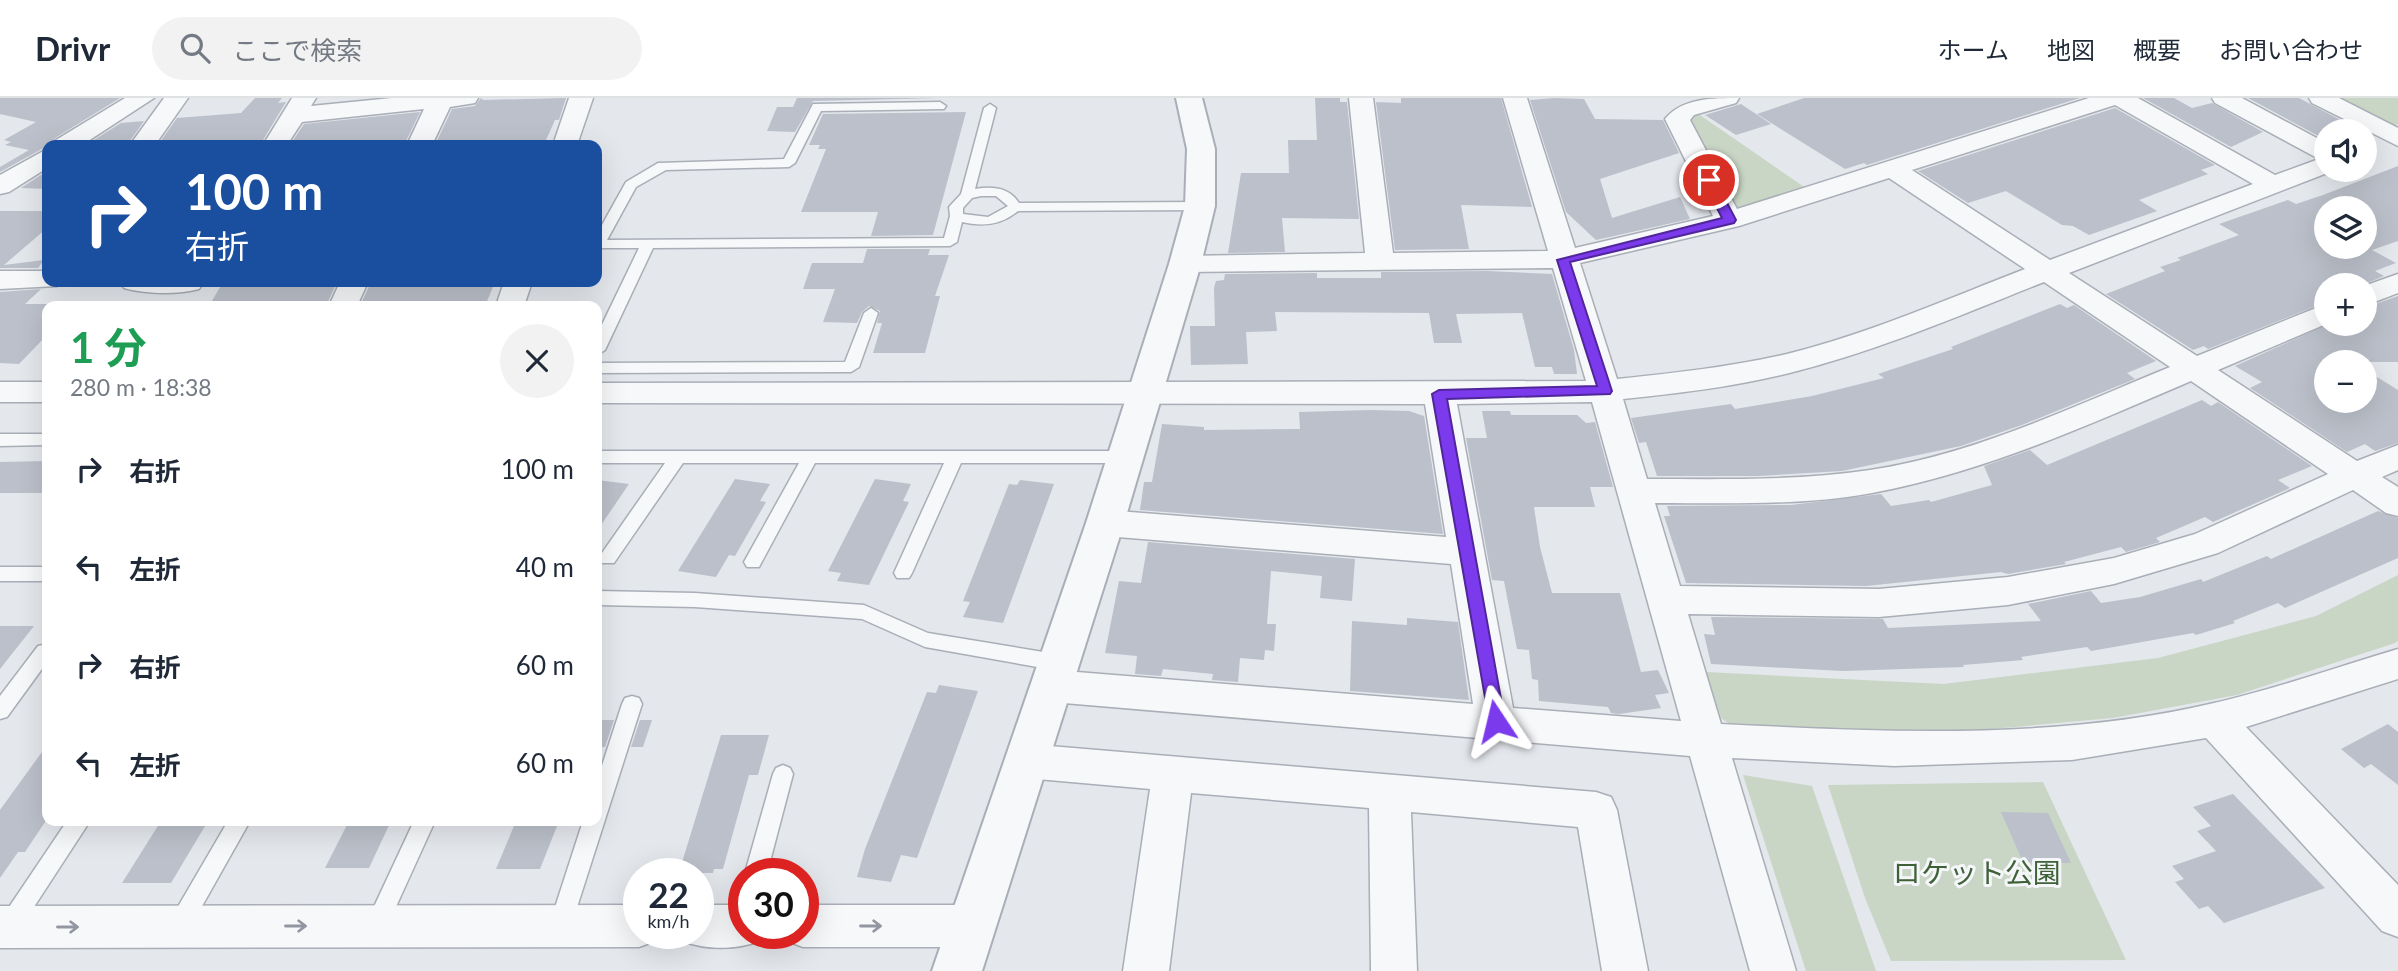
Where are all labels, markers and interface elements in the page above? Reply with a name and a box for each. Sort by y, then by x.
search box [152,17,642,80]
text: Drivr [35,28,110,68]
icon: search [176,29,214,67]
text: ここで検索 [232,34,362,66]
text: ホーム [1938,35,2009,64]
text: 地図 [2047,35,2095,64]
text: 概要 [2133,35,2181,64]
text: お問い合わせ [2219,35,2363,64]
map controls [2314,119,2377,413]
button: sound [2314,119,2377,182]
pin [1679,150,1739,210]
icon: arrive [1690,161,1728,199]
text: 100 m [185,162,323,220]
icon: right [70,168,161,259]
button: layers [2314,196,2377,259]
text: 右折 [185,226,249,265]
button: + [2314,273,2377,336]
text: 1 分 [70,322,147,372]
button: close [500,324,574,398]
button: − [2314,350,2377,413]
text: 280 m · 18:38 [70,373,212,401]
icon: right [70,450,108,488]
text: 100 m [501,453,574,485]
text: 右折 [129,455,181,487]
icon: left [70,548,108,586]
text: 40 m [516,551,574,583]
text: 左折 [129,553,181,585]
icon: right [70,646,108,684]
text: 60 m [516,649,574,681]
text: 右折 [129,651,181,683]
position arrow [1459,684,1533,758]
icon: left [70,744,108,782]
text: 60 m [516,747,574,779]
text: 左折 [129,749,181,781]
park label: ロケット公園 [1893,855,2061,889]
speed limit sign: 30 [728,858,819,949]
text: 22 [648,873,689,915]
text: km/h [647,910,690,932]
one-way arrow [284,919,307,933]
one-way arrow [860,919,883,933]
one-way arrow [56,920,79,934]

